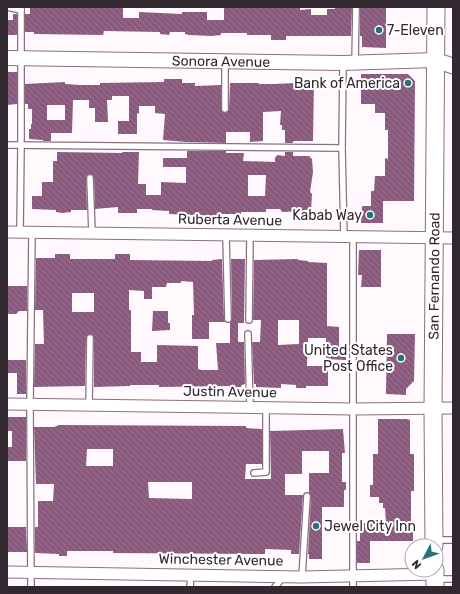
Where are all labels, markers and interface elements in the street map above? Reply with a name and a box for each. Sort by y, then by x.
place label: 7-Eleven [387,22,444,39]
marker: 7-Eleven [374,25,384,35]
street label: Sonora Avenue [172,52,270,70]
place label: Bank of America [294,75,400,92]
marker: Bank of America [403,78,413,88]
place label: Kabab Way [292,207,362,224]
marker: Kabab Way [365,210,375,220]
street label: Ruberta Avenue [178,211,282,229]
street label: San Fernando Road [425,212,443,340]
place label: United States Post Office [304,342,393,375]
marker: United States Post Office [396,353,406,363]
street label: Justin Avenue [183,383,277,401]
place label: Jewel City Inn [324,518,416,535]
marker: Jewel City Inn [311,521,321,531]
north arrow [404,538,444,578]
street label: Winchester Avenue [158,550,284,570]
text: N [409,557,424,571]

